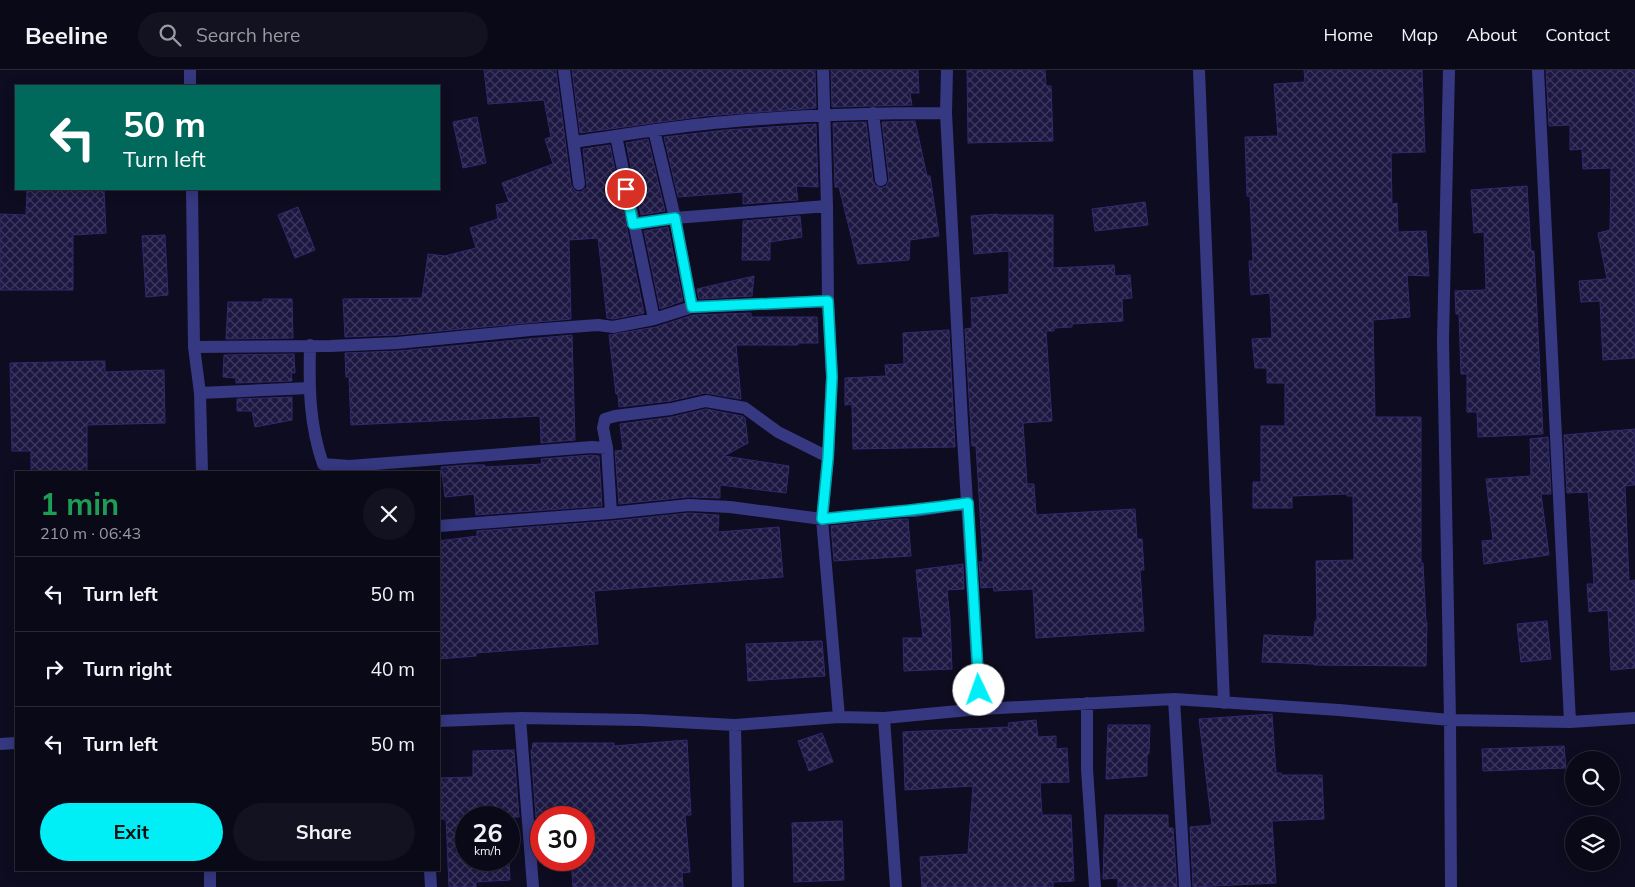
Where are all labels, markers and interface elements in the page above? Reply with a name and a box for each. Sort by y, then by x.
search box [138,12,488,57]
text: Beeline [25,20,108,50]
icon: search [156,21,184,49]
text: Search here [196,23,300,47]
text: Home [1323,23,1373,46]
text: Map [1401,23,1438,46]
text: About [1466,23,1517,46]
text: Contact [1545,23,1610,46]
text: 50 m [123,102,206,146]
icon: left [40,105,105,170]
text: Turn left [123,145,206,173]
pin [605,168,647,210]
icon: arrive [612,175,640,203]
text: 1 min [40,485,119,523]
button: close [363,488,415,540]
text: 210 m · 06:43 [40,523,141,543]
icon: left [40,580,68,608]
text: Turn left [83,582,158,606]
text: 50 m [371,582,415,606]
icon: right [40,655,68,683]
text: Turn right [83,657,172,681]
text: 40 m [371,657,415,681]
position arrow [952,663,1004,715]
icon: left [40,730,68,758]
text: Turn left [83,732,158,756]
text: 50 m [371,732,415,756]
map controls [1565,751,1620,871]
button: search [1565,751,1620,806]
button: Exit [40,803,223,861]
button: Share [233,803,415,861]
speed limit sign: 30 [530,806,595,871]
button: layers [1565,816,1620,871]
text: 26 [472,817,503,848]
text: km/h [474,843,501,858]

